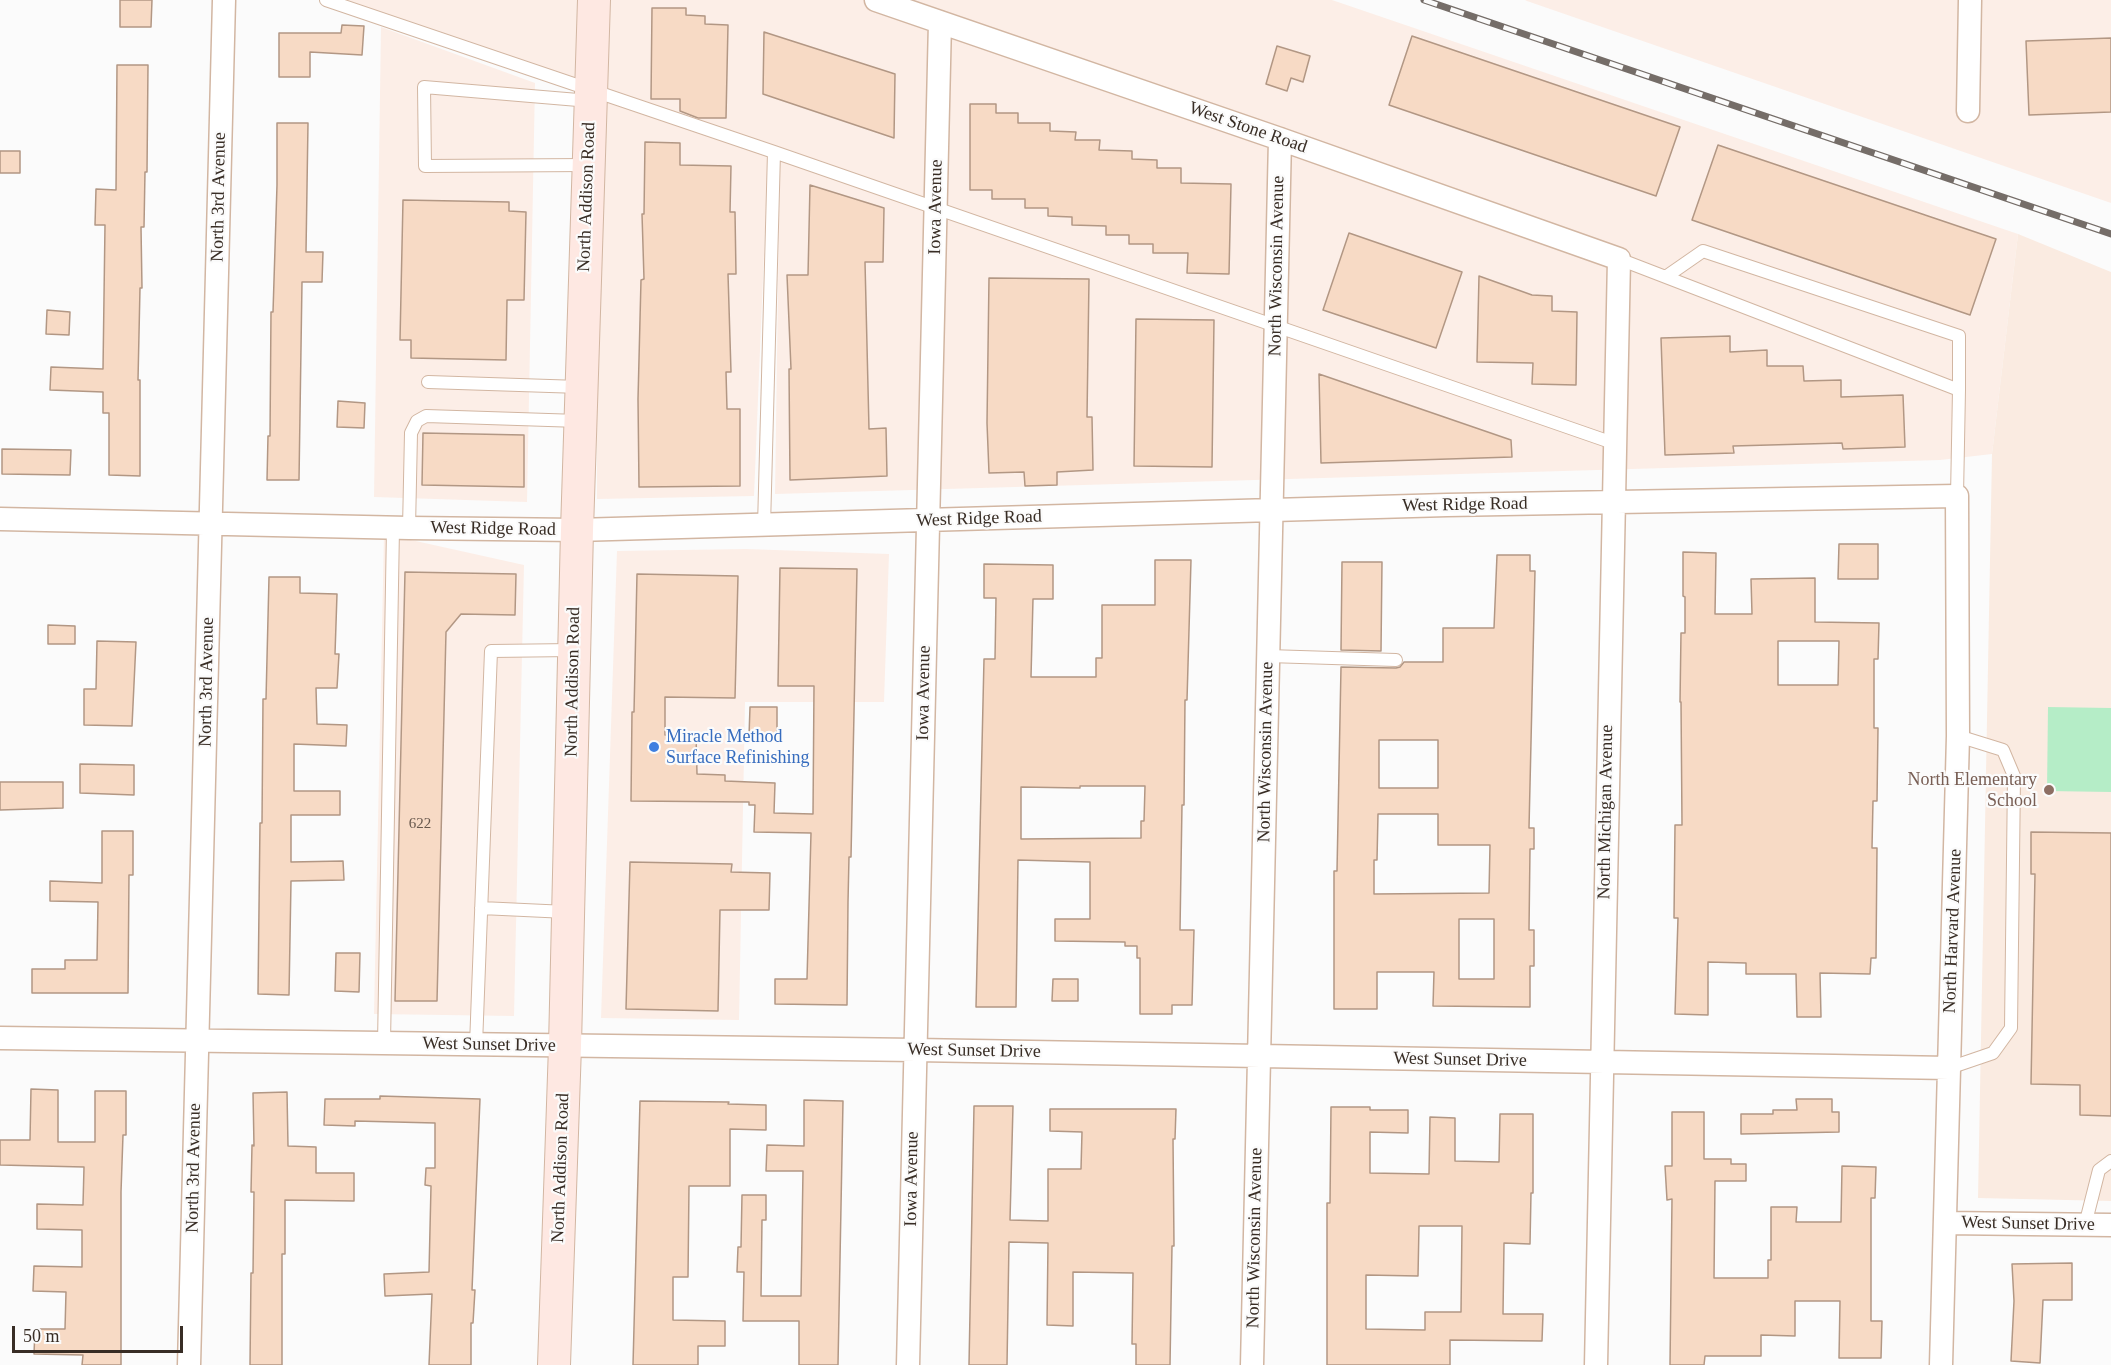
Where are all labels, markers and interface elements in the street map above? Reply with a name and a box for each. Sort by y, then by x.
street label: West Stone Road [1186,98,1310,158]
street label: North Addison Road [574,122,600,272]
street label: North 3rd Avenue [207,132,231,262]
street label: Iowa Avenue [924,159,948,255]
street label: North Wisconsin Avenue [1265,175,1289,357]
street label: West Ridge Road [1402,493,1528,517]
street label: West Ridge Road [916,506,1042,532]
street label: West Ridge Road [430,517,556,541]
street label: North Addison Road [561,607,585,757]
street label: North 3rd Avenue [195,617,219,747]
street label: Iowa Avenue [912,645,936,741]
street label: North Wisconsin Avenue [1254,661,1278,843]
street label: North Michigan Avenue [1594,725,1618,899]
place label: Miracle Method Surface Refinishing [666,726,809,768]
marker: Miracle Method Surface Refinishing [647,740,661,754]
place label: North Elementary School [1908,769,2037,812]
marker: North Elementary School [2042,783,2056,797]
house number: 622 [409,815,431,833]
street label: North Harvard Avenue [1939,848,1967,1014]
street label: West Sunset Drive [422,1033,556,1057]
street label: West Sunset Drive [907,1039,1041,1063]
street label: West Sunset Drive [1393,1048,1527,1072]
street label: North Addison Road [548,1093,574,1243]
street label: North 3rd Avenue [182,1103,206,1233]
street label: Iowa Avenue [900,1131,924,1227]
street label: North Wisconsin Avenue [1243,1147,1267,1329]
street label: West Sunset Drive [1961,1212,2095,1236]
scale bar [15,1314,186,1352]
text: 50 m [23,1326,60,1346]

